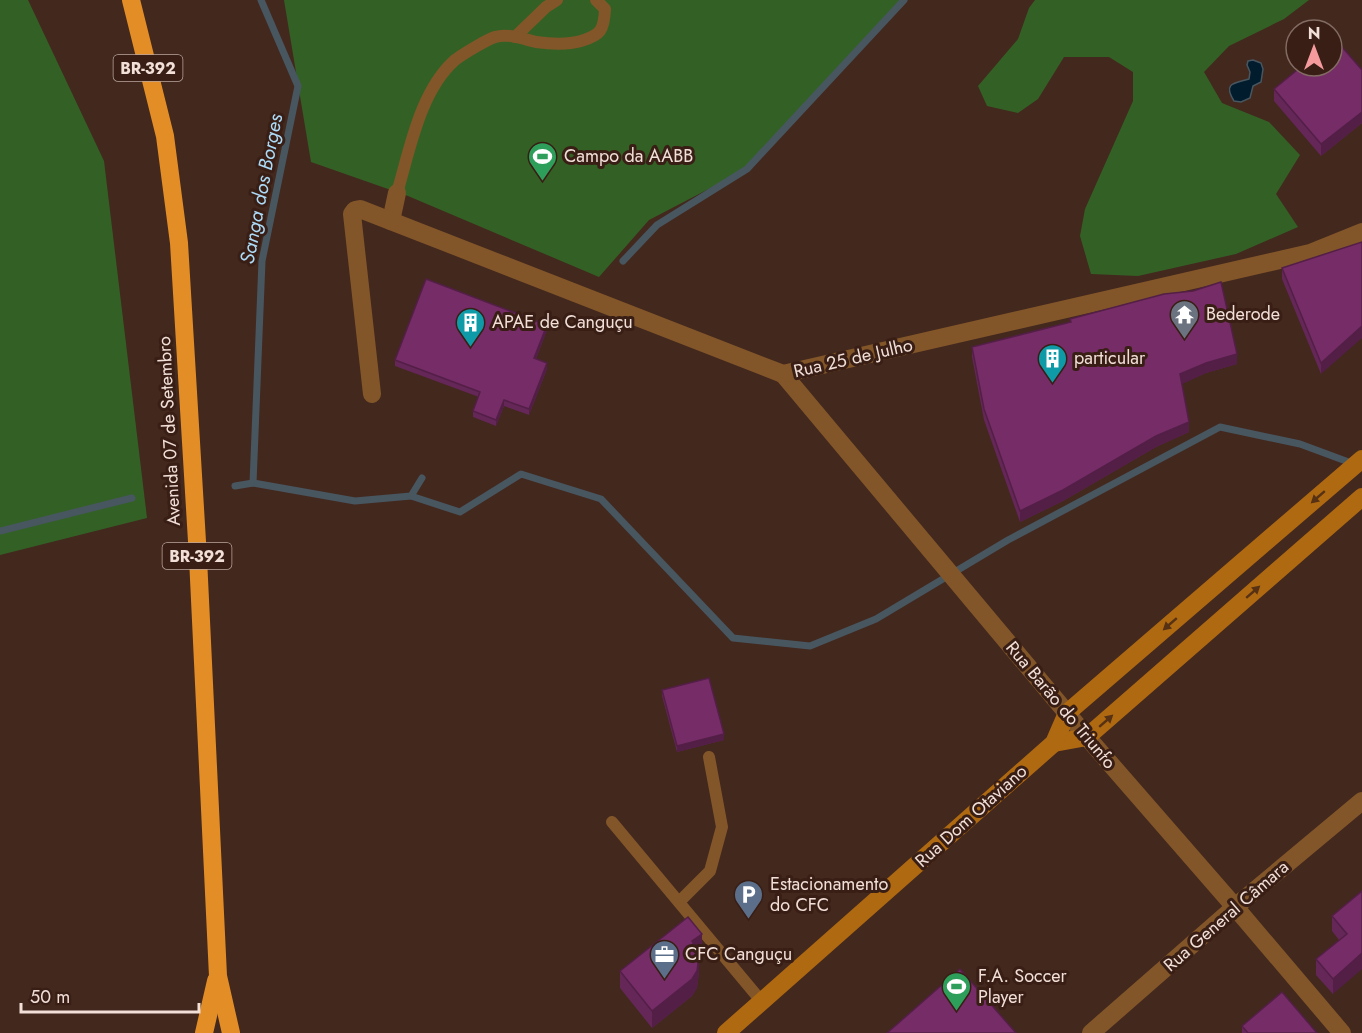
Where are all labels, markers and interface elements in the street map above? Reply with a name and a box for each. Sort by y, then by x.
north arrow [1284,18,1344,78]
text: N [1308,22,1320,45]
road number: BR-392 [114,55,182,81]
water label: Sanga dos Borges [233,111,290,267]
sports icon: Campo da AABB [527,140,559,182]
place label: Campo da AABB [564,143,693,169]
temple icon: Bederode [1169,298,1201,340]
place label: Bederode [1206,301,1280,327]
building icon: APAE de Canguçu [455,306,487,348]
place label: APAE de Canguçu [492,309,633,335]
street label: Rua 25 de Julho [791,332,915,384]
street label: Avenida 07 de Setembro [151,335,187,526]
building icon: particular [1037,342,1069,384]
place label: particular [1074,345,1146,371]
one-way arrow [1311,490,1326,503]
road number: BR-392 [162,543,232,569]
one-way arrow [1245,586,1260,599]
one-way arrow [1163,617,1178,630]
street label: Rua Barão do Triunfo [1000,636,1122,775]
one-way arrow [1098,715,1113,728]
street label: Rua Dom Otaviano [909,758,1033,873]
street label: Rua General Câmara [1158,854,1294,978]
place label: Estacionamento do CFC [770,871,888,918]
parking icon: Estacionamento do CFC [733,878,765,920]
office icon: CFC Canguçu [648,938,680,980]
place label: CFC Canguçu [685,941,792,967]
place label: F.A. Soccer Player [978,963,1068,1010]
sports icon: F.A. Soccer Player [941,970,973,1012]
scale bar [21,976,200,1014]
text: 50 m [30,984,70,1010]

